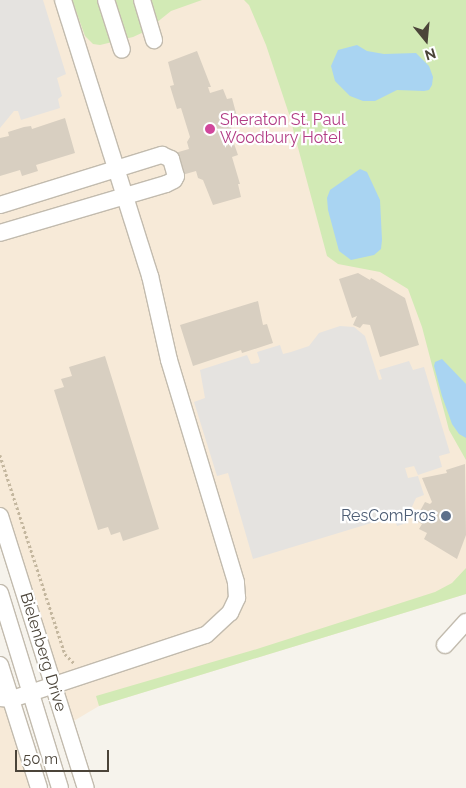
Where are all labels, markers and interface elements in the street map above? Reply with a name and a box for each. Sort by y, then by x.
north arrow [401,15,451,65]
text: N [423,45,438,64]
place label: Sheraton St. Paul Woodbury Hotel [220,110,345,148]
marker: Sheraton St. Paul Woodbury Hotel [204,123,216,135]
place label: ResComPros [341,506,436,526]
marker: ResComPros [440,510,452,522]
street label: Bielenberg Drive [16,590,70,714]
scale bar [18,740,111,772]
text: 50 m [23,750,58,768]

